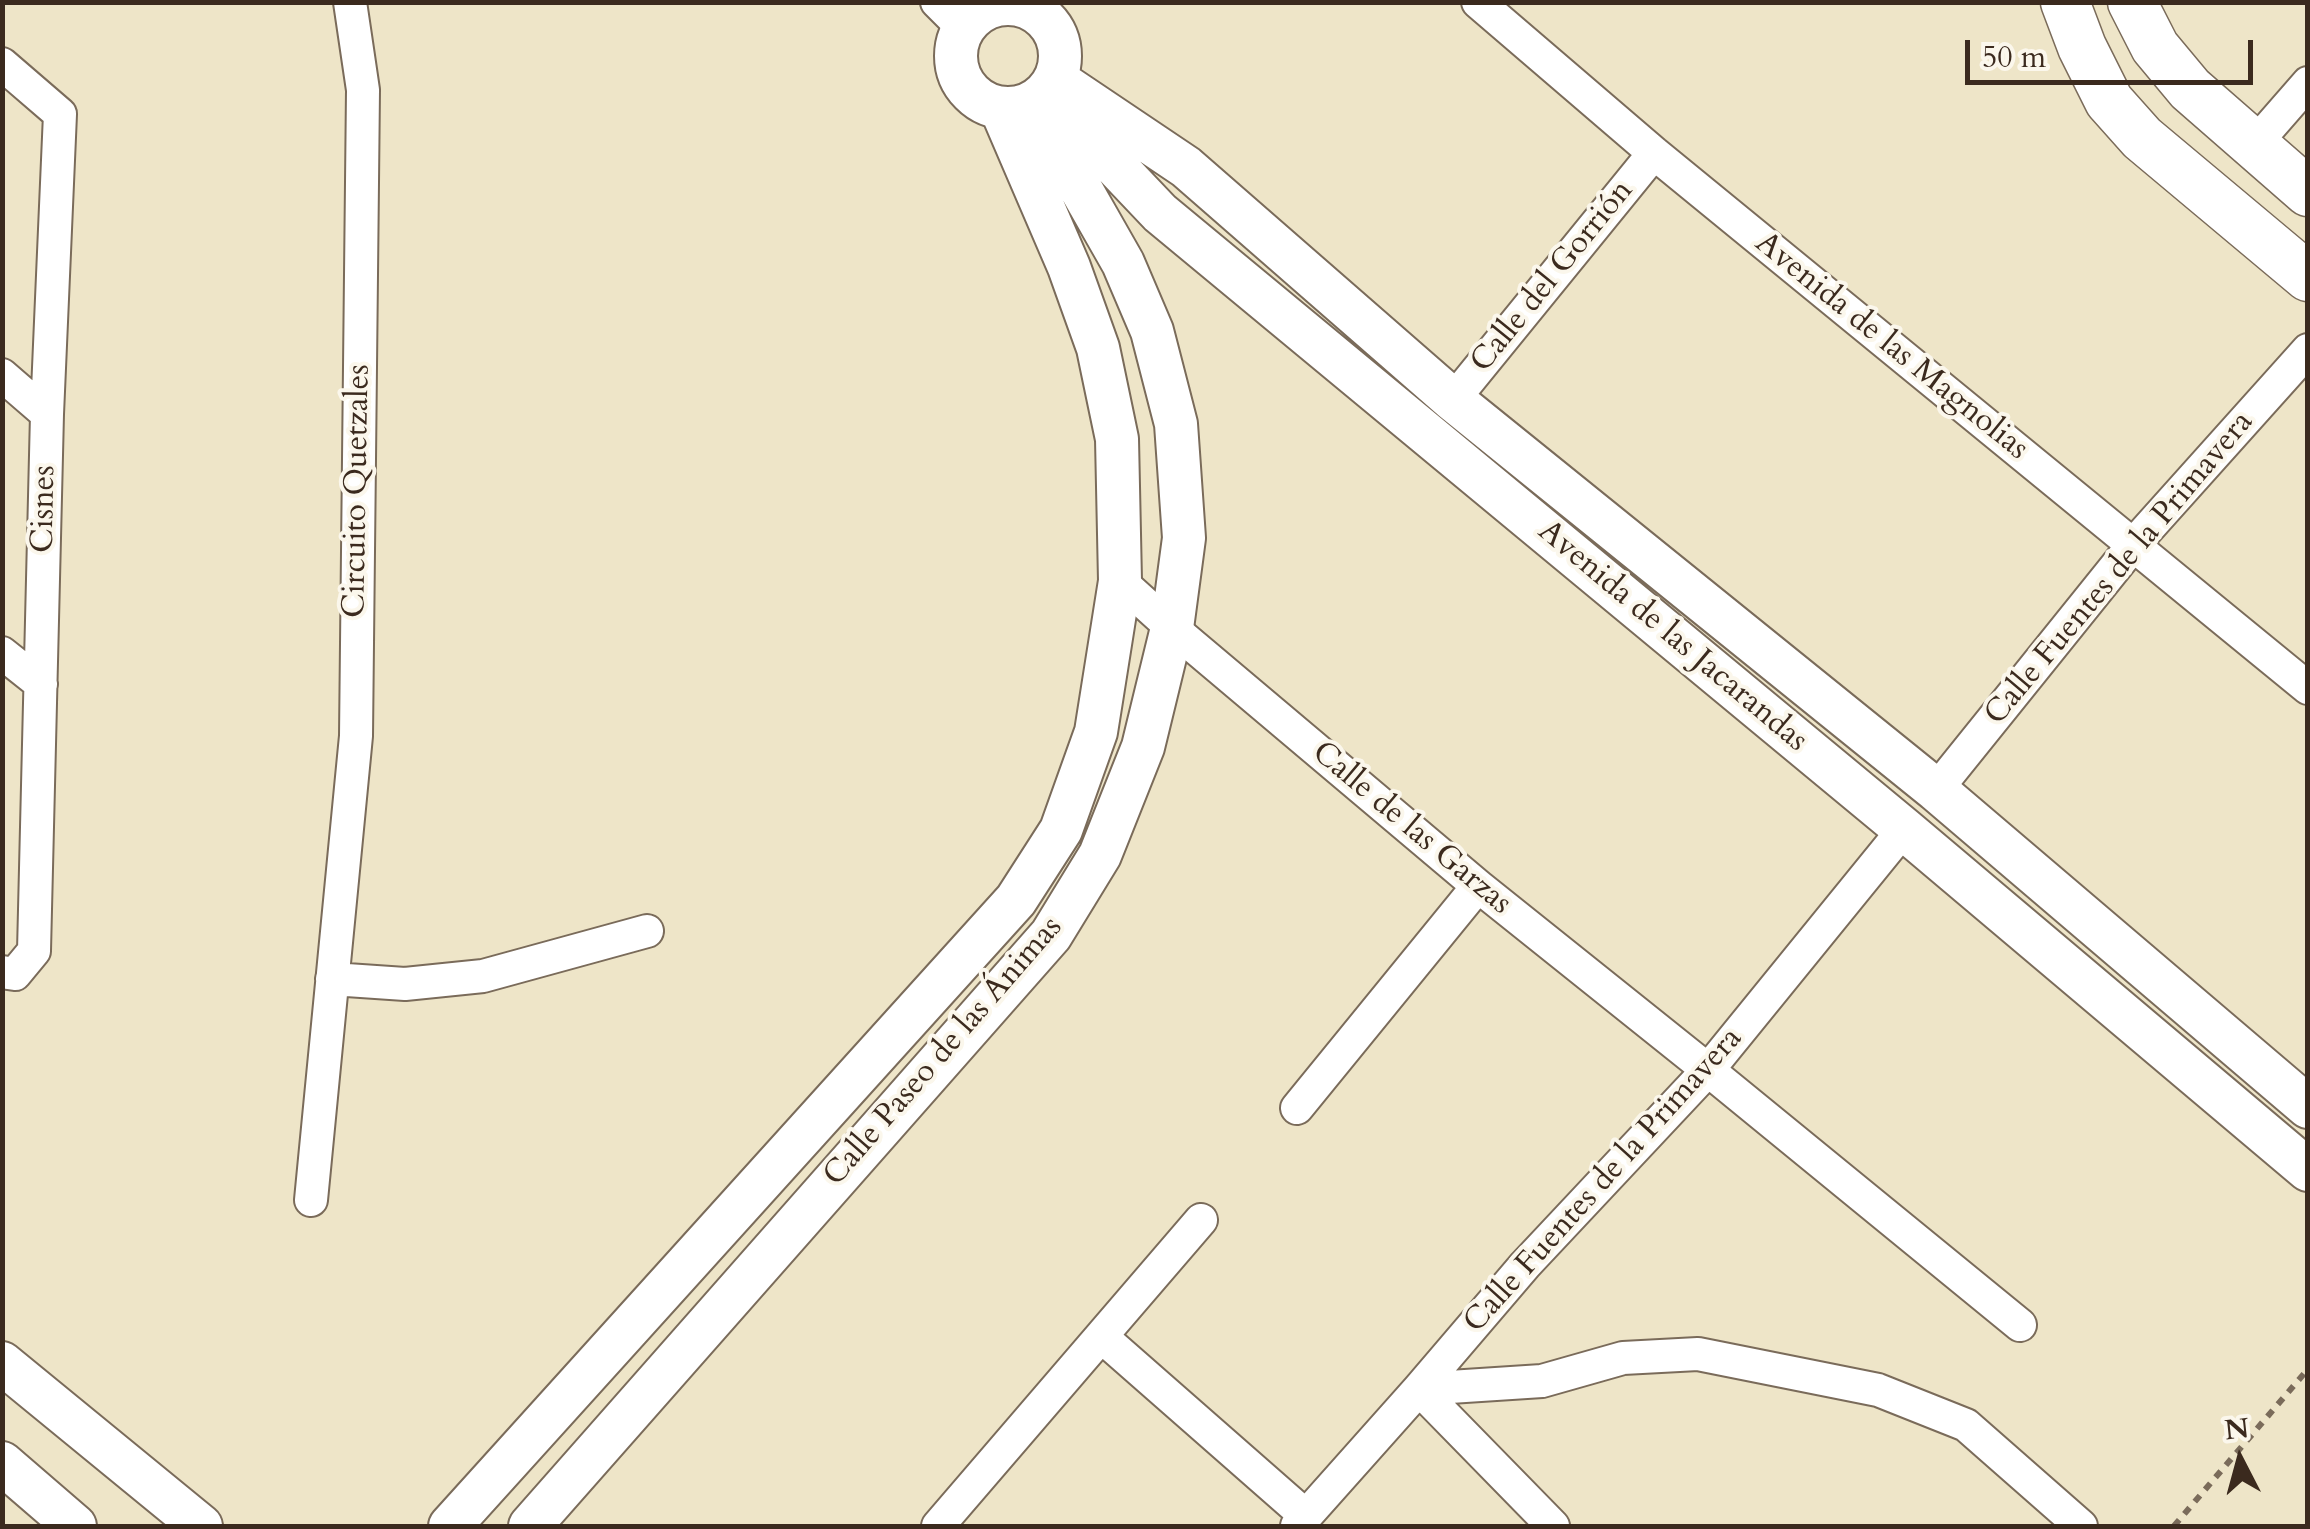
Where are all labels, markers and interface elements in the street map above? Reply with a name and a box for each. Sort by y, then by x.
scale bar [1970,20,2258,82]
text: 50 m [1982,37,2046,78]
street label: Calle del Gorrión [1464,173,1642,381]
street label: Avenida de las Magnolias [1747,225,2035,469]
street label: Circuito Quetzales [337,364,379,618]
street label: Calle Fuentes de la Primavera [1978,404,2262,734]
street label: Cisnes [25,465,65,553]
street label: Avenida de las Jacarandas [1529,513,1815,761]
street label: Calle de las Garzas [1303,734,1519,924]
street label: Calle Paseo de las Ánimas [816,909,1072,1195]
street label: Calle Fuentes de la Primavera [1457,1020,1751,1342]
north arrow [2190,1409,2290,1509]
text: N [2223,1409,2251,1449]

